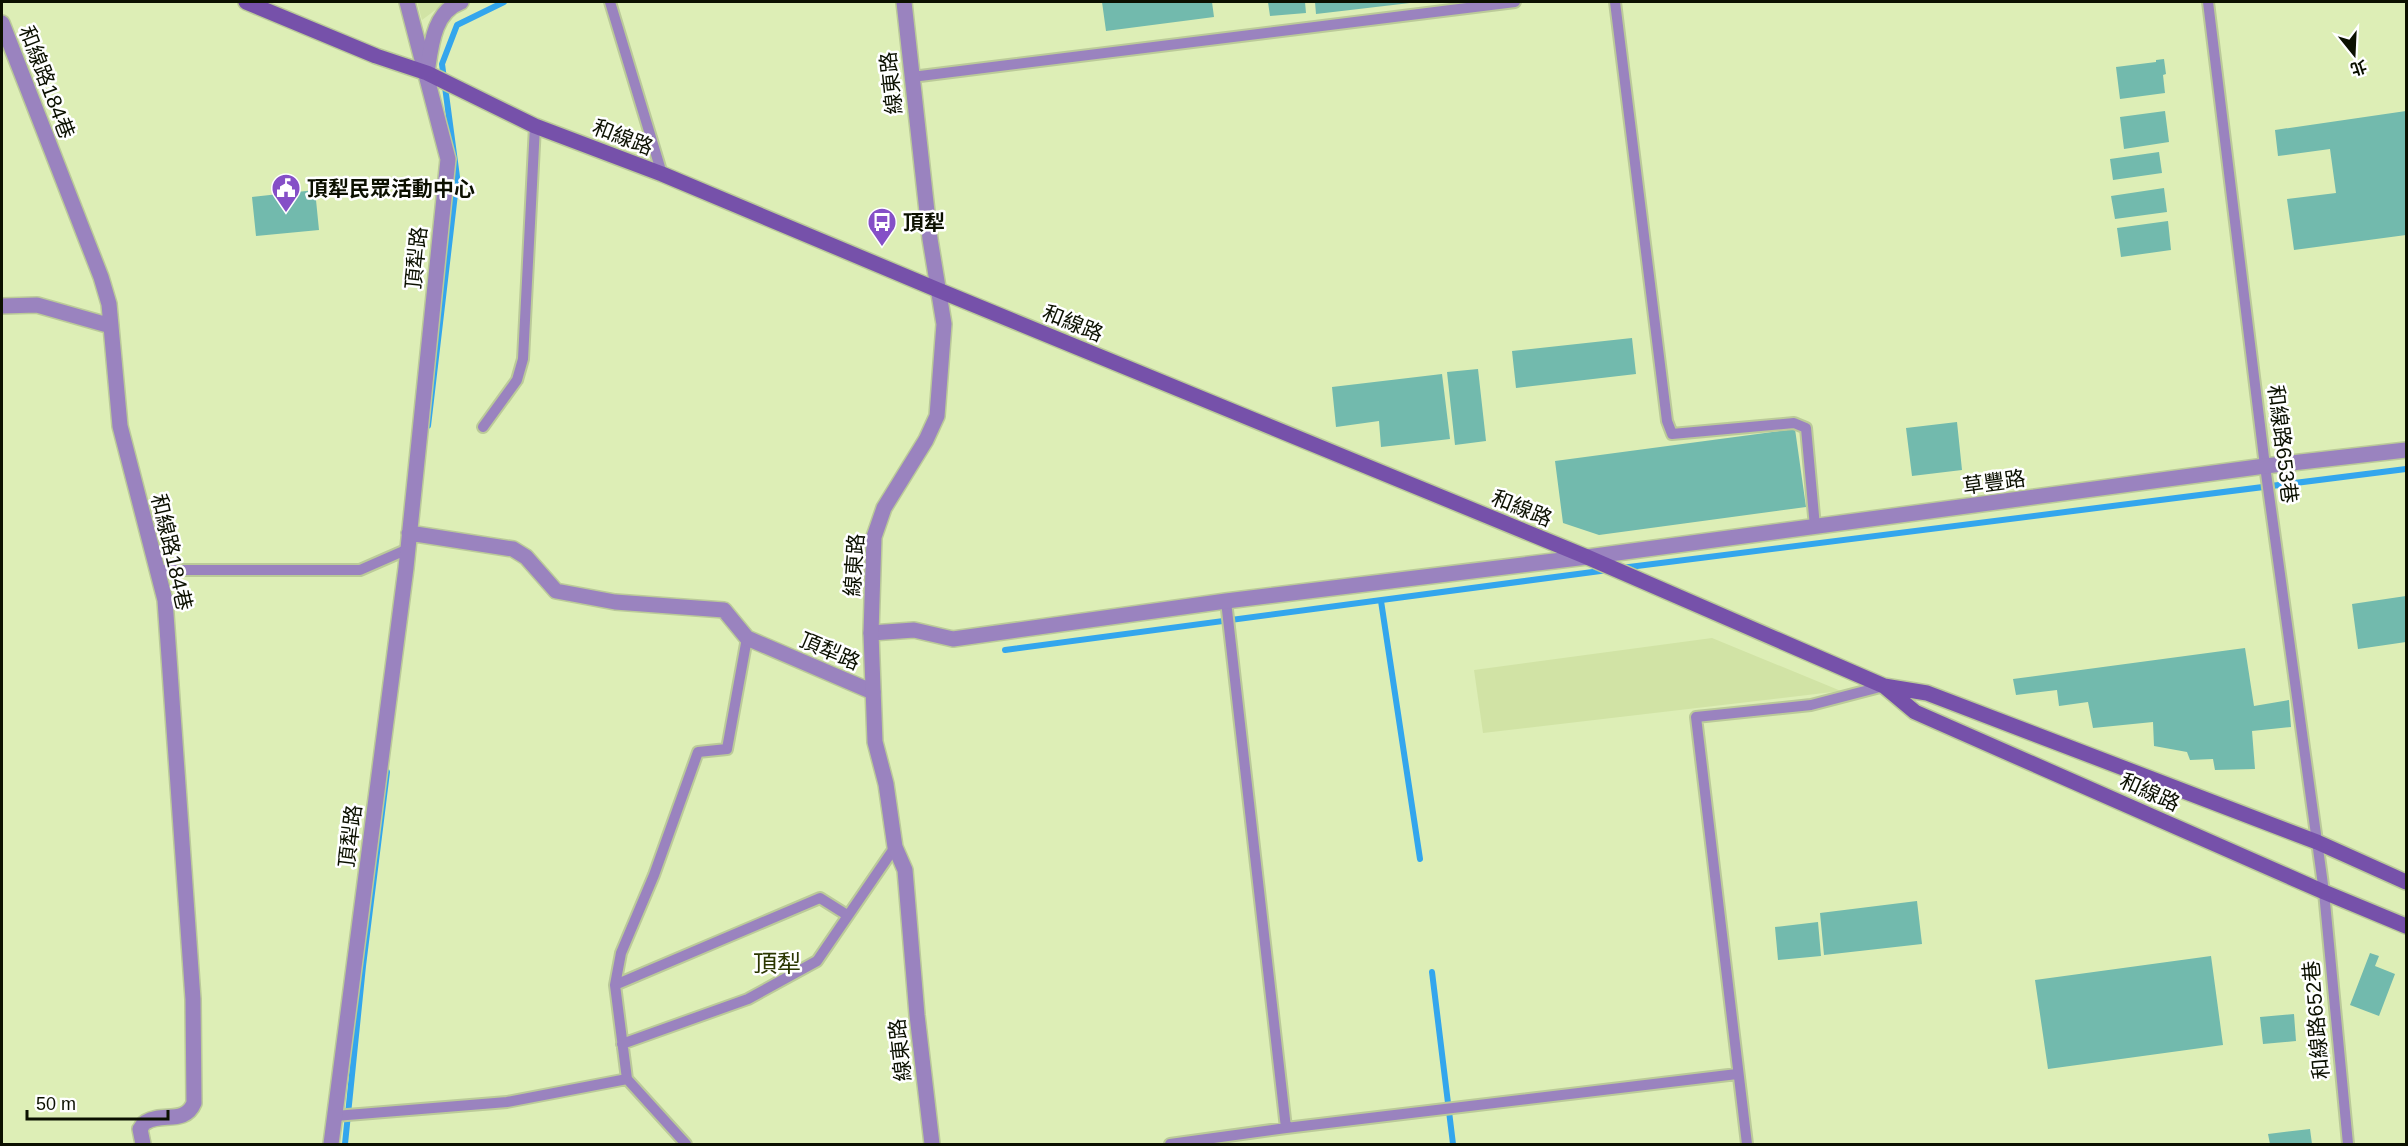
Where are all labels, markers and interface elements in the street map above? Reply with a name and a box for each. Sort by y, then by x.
street label: 和線路184巷 [15,22,79,142]
north arrow [2324,24,2384,84]
street label: 線東路 [876,50,906,116]
text: 北 [2348,57,2369,78]
street label: 和線路 [589,115,657,159]
public building icon: 頂犁民眾活動中心 [270,172,302,214]
place label: 頂犁民眾活動中心 [307,177,475,200]
bus stop icon: 頂犁 [866,206,898,248]
place label: 頂犁 [903,211,945,234]
street label: 頂犁路 [401,225,431,291]
street label: 和線路 [1039,301,1107,345]
street label: 和線路653巷 [2264,384,2302,504]
street label: 草豐路 [1961,466,2027,498]
street label: 和線路 [1488,486,1556,530]
street label: 和線路184巷 [147,491,197,613]
street label: 線東路 [840,533,868,597]
street label: 頂犁路 [797,628,863,674]
street label: 和線路 [2117,769,2183,815]
street label: 頂犁路 [335,803,365,869]
district label: 頂犁 [753,950,801,977]
street label: 和線路652巷 [2299,960,2333,1080]
street label: 線東路 [885,1017,915,1083]
scale bar [27,1083,168,1121]
text: 50 m [36,1094,76,1114]

